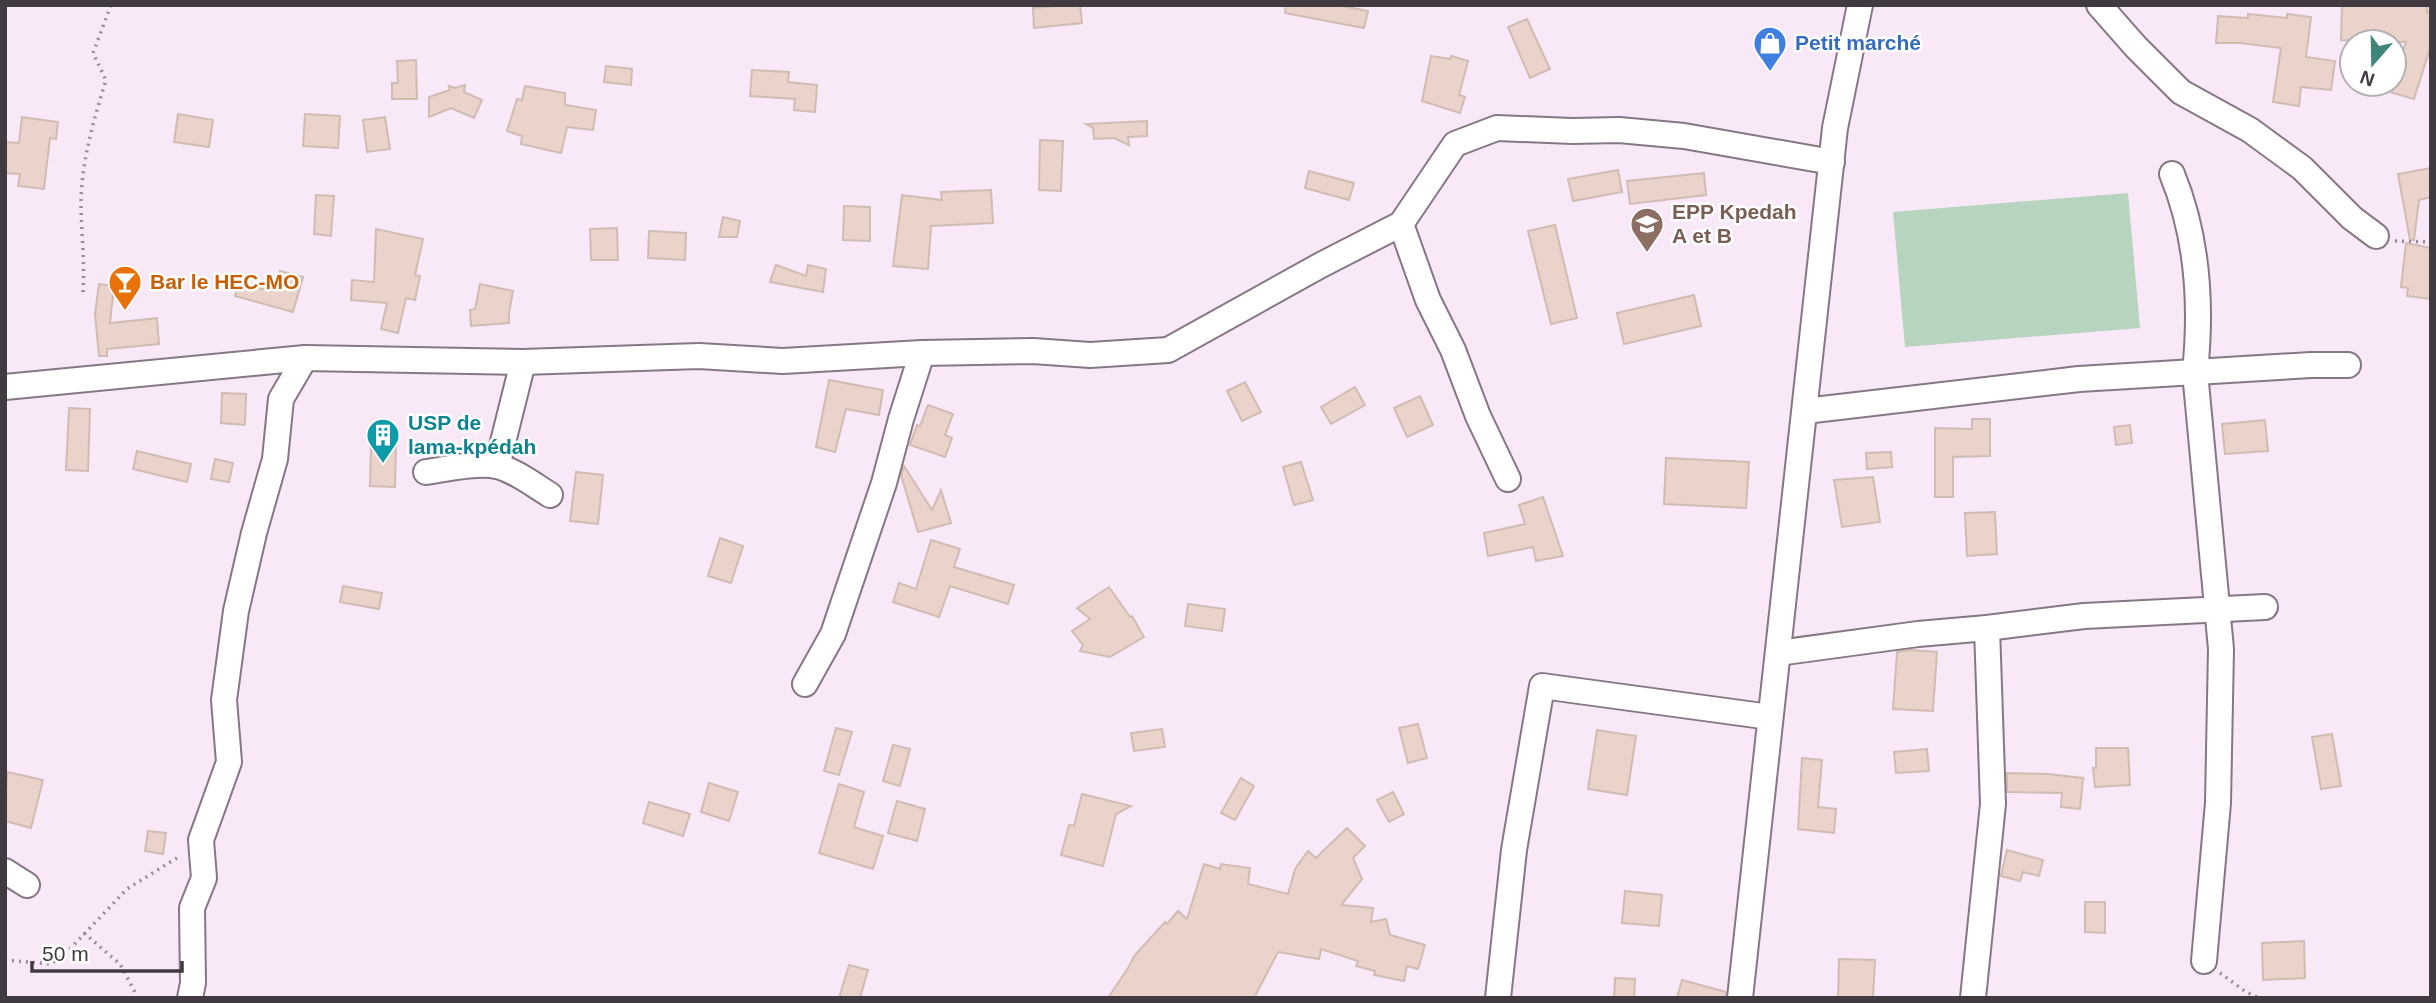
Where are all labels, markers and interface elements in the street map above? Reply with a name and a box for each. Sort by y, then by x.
shop icon: Petit marché [1751,24,1789,73]
north arrow [2338,28,2408,98]
place label: Petit marché [1795,31,1921,54]
text: N [2357,66,2377,91]
place label: EPP Kpedah A et B [1672,200,1796,247]
school or university icon: EPP Kpedah A et B [1628,205,1666,254]
bar icon: Bar le HEC-MO [106,263,144,312]
place label: Bar le HEC-MO [150,270,299,293]
place label: USP de lama-kpédah [408,411,536,458]
building icon: USP de lama-kpédah [364,416,402,465]
scale bar [32,930,182,974]
text: 50 m [42,942,89,965]

